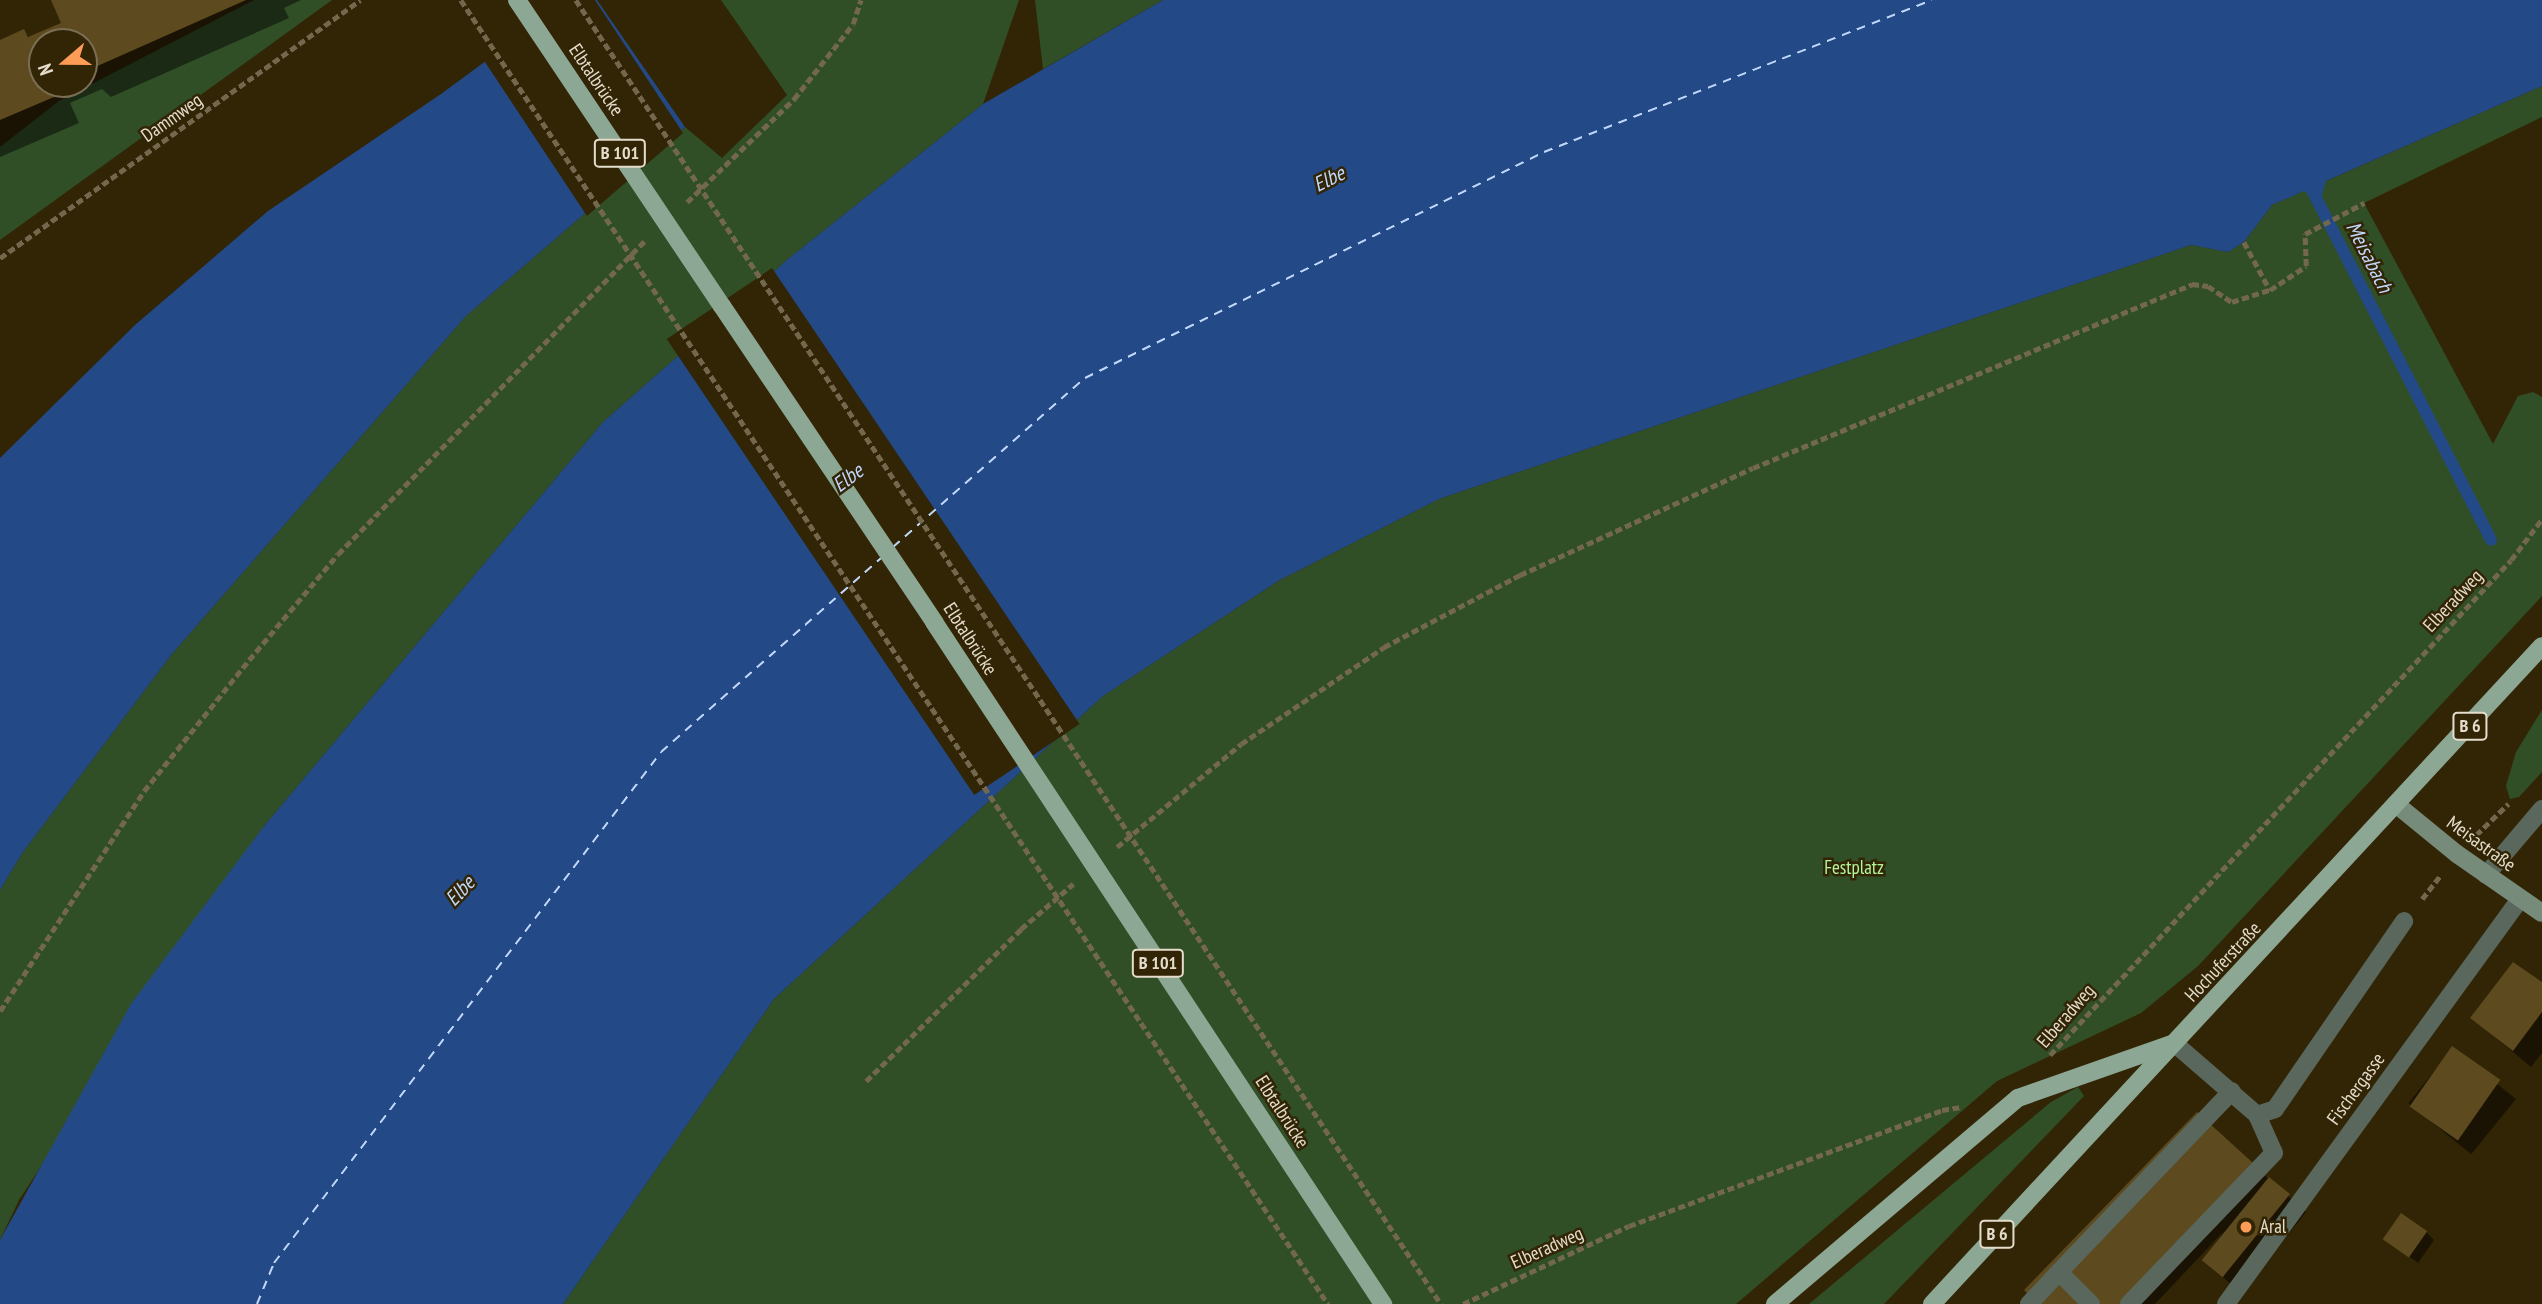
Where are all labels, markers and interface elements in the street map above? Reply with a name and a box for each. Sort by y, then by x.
north arrow [28,28,98,98]
street label: Elbtalbrücke [564,40,628,120]
text: N [32,61,58,78]
street label: Dammweg [137,89,207,147]
road number: B 101 [594,138,646,168]
water label: Elbe [1309,161,1349,197]
water label: Meisabach [2340,217,2398,297]
water label: Elbe [828,458,868,498]
street label: Elberadweg [2419,565,2487,637]
street label: Elbtalbrücke [938,599,1002,679]
road number: B 6 [2451,712,2489,740]
street label: Meisastraße [2442,811,2520,877]
park label: Festplatz [1824,857,1884,879]
water label: Elbe [440,871,480,911]
street label: Hochuferstraße [2180,917,2266,1007]
road number: B 101 [1132,948,1184,978]
street label: Elberadweg [2032,980,2100,1052]
street label: Fischergasse [2322,1049,2390,1129]
street label: Elbtalbrücke [1250,1072,1314,1152]
place label: Aral [2260,1216,2286,1238]
road number: B 6 [1978,1219,2016,1248]
marker: Aral [2238,1219,2254,1235]
street label: Elberadweg [1507,1222,1587,1274]

